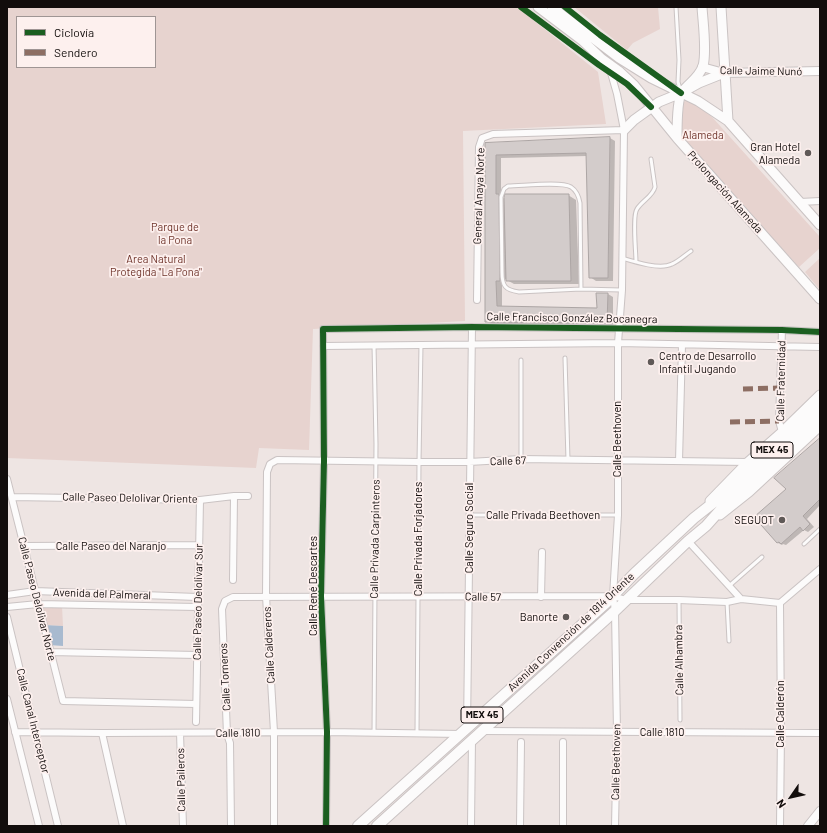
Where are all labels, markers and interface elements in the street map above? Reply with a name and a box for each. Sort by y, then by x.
legend [16,16,156,68]
text: Ciclovía [54,25,94,39]
text: Sendero [54,45,98,59]
street label: Calle Jaime Nunó [720,64,802,78]
park label: Alameda [682,128,724,142]
place label: Gran Hotel Alameda [750,140,800,166]
street label: General Anaya Norte [471,147,487,245]
street label: Prolongación Alameda [685,148,765,236]
marker: Gran Hotel Alameda [803,148,813,158]
park label: Parque de la Pona [151,220,199,246]
park label: Area Natural Protegida "La Pona" [110,252,202,278]
street label: Calle Francisco González Bocanegra [487,310,657,326]
street label: Calle Fraternidad [774,340,788,422]
place label: Centro de Desarrollo Infantil Jugando [659,349,756,375]
marker: Centro de Desarrollo Infantil Jugando [646,357,656,367]
street label: Calle Beethoven [610,401,624,477]
road number: MEX 45 [751,442,793,458]
street label: Calle 67 [490,454,526,468]
street label: Calle Privada Carpinteros [367,479,383,599]
street label: Calle Privada Forjadores [411,482,425,596]
street label: Calle Seguro Social [462,483,476,573]
street label: Calle Paseo Delolivar Oriente [62,490,198,506]
street label: Calle Privada Beethoven [486,508,600,522]
place label: SEGUOT [734,513,774,527]
marker: SEGUOT [777,515,787,525]
street label: Calle Paseo Delolivar Norte [15,536,59,662]
street label: Calle René Descartes [306,536,320,636]
street label: Calle Paseo del Naranjo [56,539,166,553]
street label: Calle Paseo Delolivar Sur [190,544,206,660]
street label: Avenida Convención de 1914 Oriente [505,570,637,694]
street label: Avenida del Palmeral [53,586,151,602]
street label: Calle 57 [465,590,501,604]
street label: Calle Caldereros [260,606,278,684]
place label: Banorte [520,610,558,624]
marker: Banorte [561,612,571,622]
street label: Calle Alhambra [672,624,686,696]
street label: Calle Torneros [217,643,233,711]
street label: Calle Canal Interceptor [14,667,52,775]
street label: Calle Calderón [773,680,787,748]
road number: MEX 45 [461,707,503,723]
street label: Calle Beethoven [609,724,623,800]
street label: Calle 1810 [640,725,684,739]
street label: Calle 1810 [216,726,260,740]
street label: Calle Paileros [174,748,188,812]
north arrow [771,777,811,817]
text: N [773,797,788,811]

